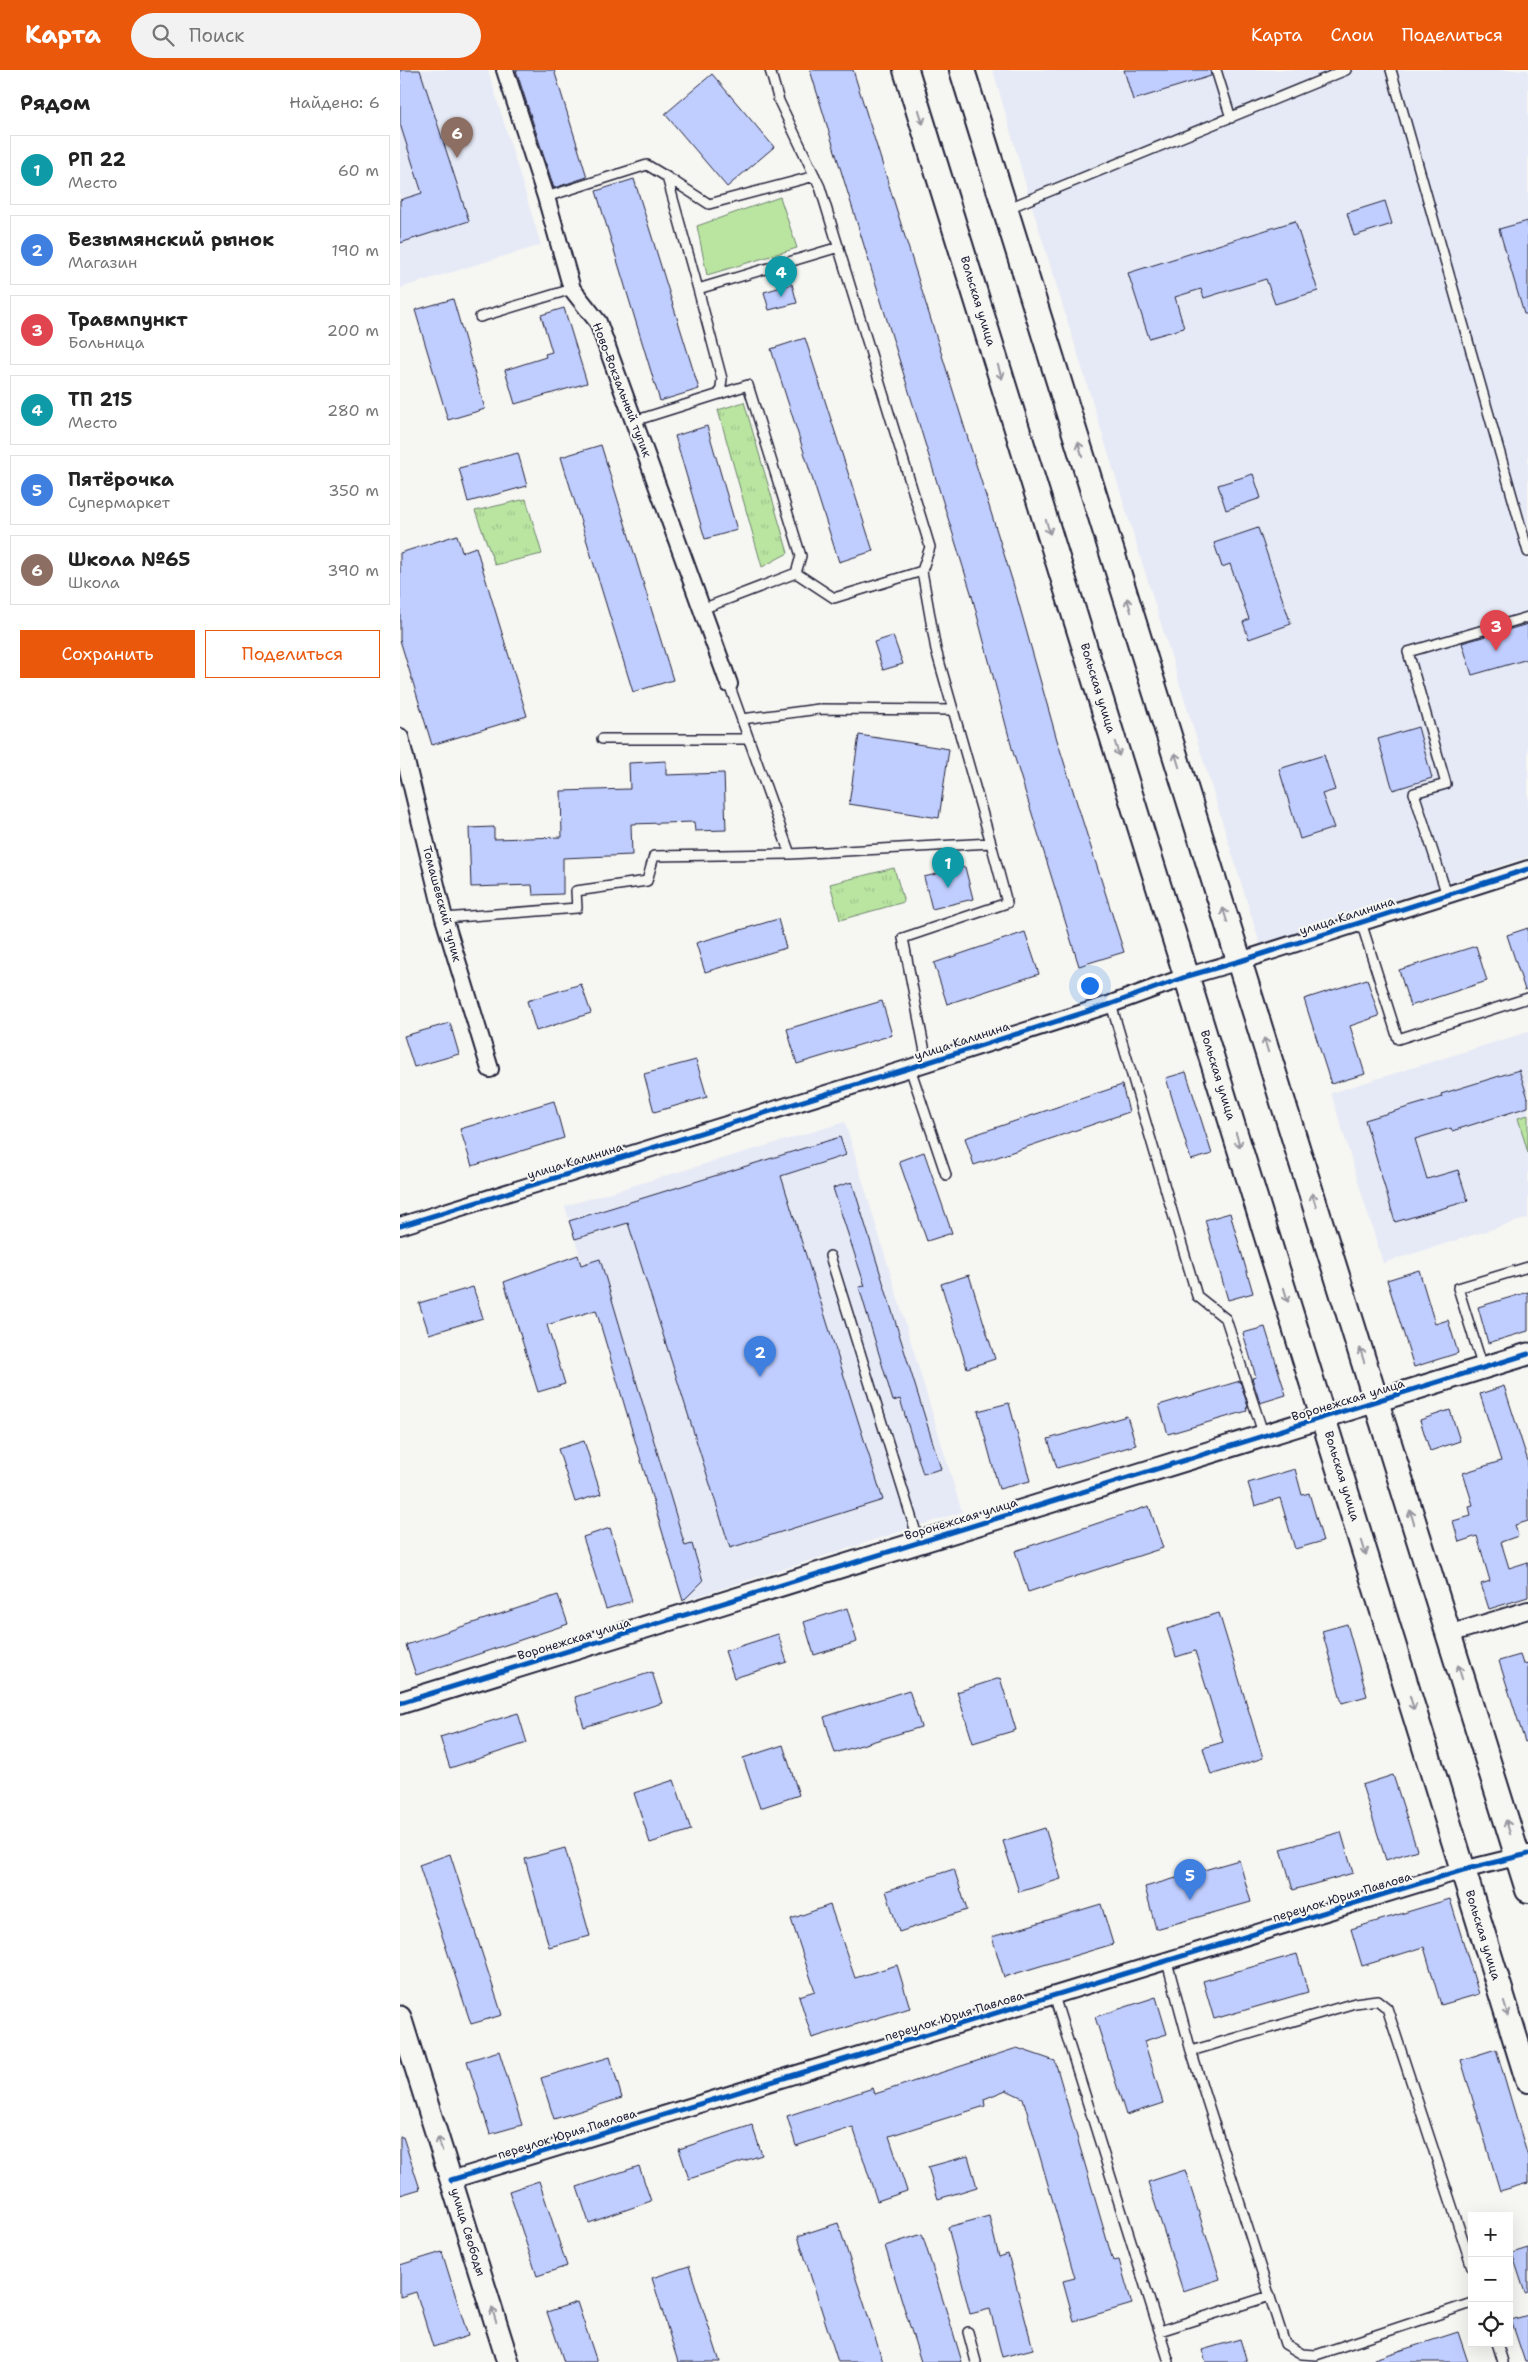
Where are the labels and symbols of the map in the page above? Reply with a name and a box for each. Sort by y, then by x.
one-way arrow [916,108,926,124]
pin: 6 [441,117,473,158]
street label: Вольская улица [957,254,999,348]
pin: 4 [765,256,797,297]
street label: Ново-Вокзальный тупик [589,320,655,460]
one-way arrow [996,364,1006,380]
one-way arrow [1075,442,1085,458]
one-way arrow [1044,519,1054,535]
one-way arrow [1123,597,1133,613]
pin: 3 [1480,610,1512,651]
street label: Вольская улица [1077,641,1119,735]
one-way arrow [1113,741,1123,757]
one-way arrow [1172,752,1181,768]
street label: Томашевский тупик [419,844,465,964]
pin: 1 [932,847,964,888]
street label: улица Калинина [1297,893,1397,939]
one-way arrow [1220,907,1230,923]
your location [1077,973,1103,999]
street label: улица Калинина [912,1018,1012,1064]
street label: Вольская улица [1197,1028,1239,1122]
one-way arrow [1260,1037,1270,1053]
one-way arrow [1234,1131,1244,1147]
street label: улица Калинина [525,1139,625,1183]
one-way arrow [1308,1192,1318,1208]
one-way arrow [1282,1287,1291,1302]
pin: 2 [744,1336,776,1377]
one-way arrow [1356,1348,1366,1364]
street label: Воронежская улица [1290,1375,1407,1425]
street label: Вольская улица [1321,1429,1363,1523]
street label: Воронежская улица [903,1494,1020,1544]
one-way arrow [1407,1509,1416,1525]
one-way arrow [1360,1540,1369,1555]
street label: Воронежская улица [516,1614,633,1664]
one-way arrow [1455,1664,1465,1680]
one-way arrow [1407,1695,1417,1711]
one-way arrow [1503,1820,1513,1836]
pin: 5 [1174,1859,1206,1900]
street label: переулок Юрия Павлова [1271,1868,1414,1926]
street label: Вольская улица [1462,1888,1504,1982]
street label: переулок Юрия Павлова [883,1987,1026,2045]
one-way arrow [1502,2001,1512,2017]
street label: переулок Юрия Павлова [496,2105,639,2163]
one-way arrow [434,2136,444,2152]
street label: улица Свободы [447,2186,489,2278]
one-way arrow [488,2308,498,2324]

